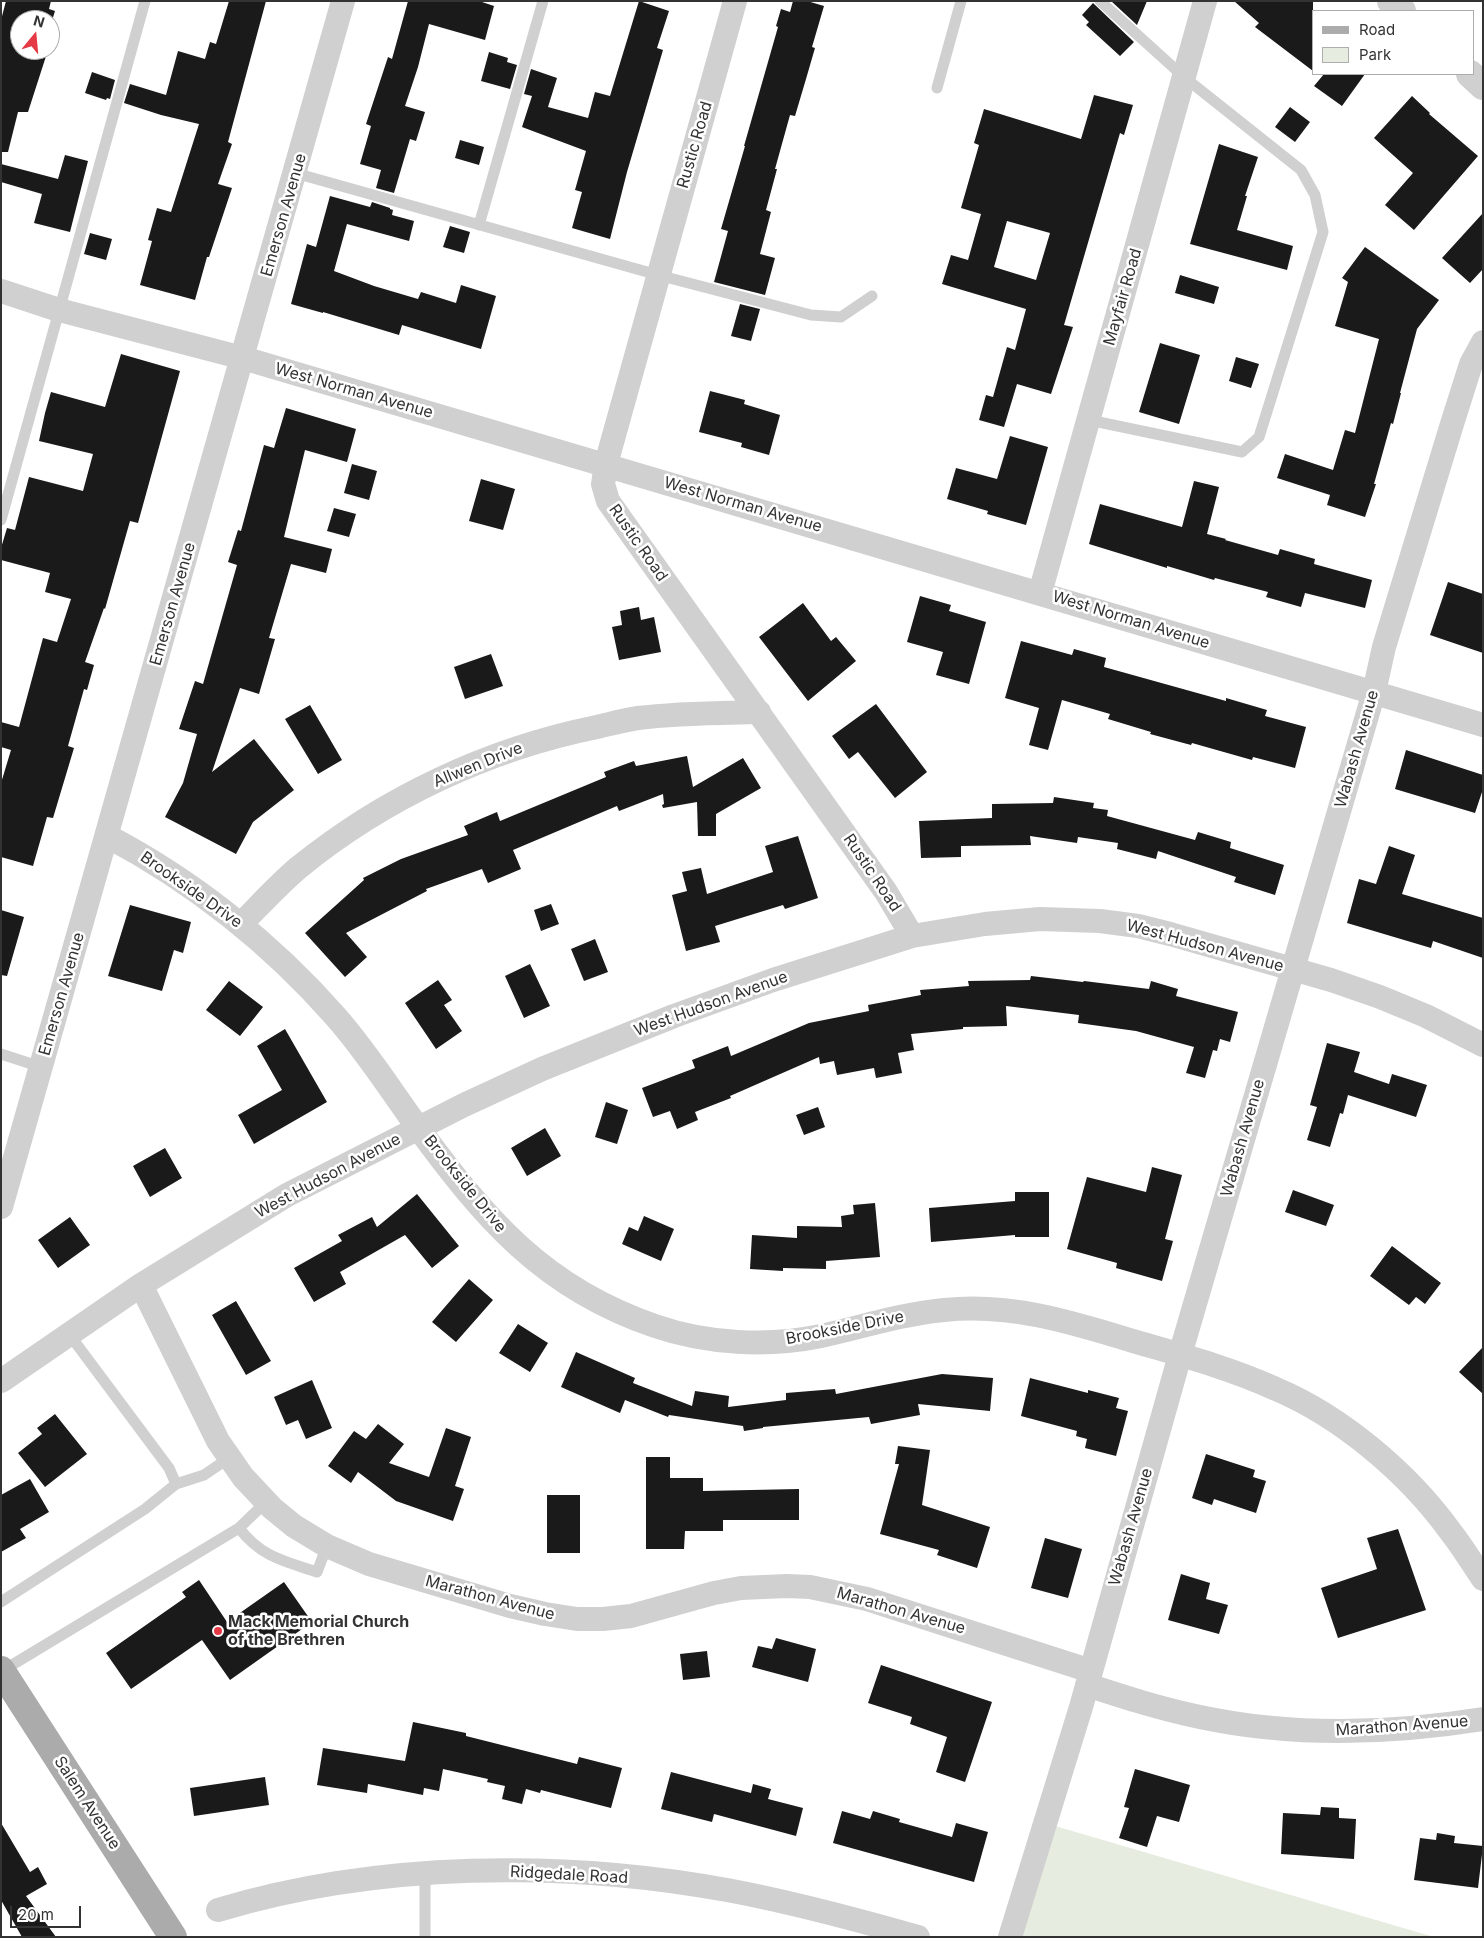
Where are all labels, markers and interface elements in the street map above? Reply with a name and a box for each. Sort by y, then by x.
north arrow [10,10,60,60]
legend [1312,10,1474,75]
text: N [32,11,47,31]
text: Road [1359,20,1395,39]
text: Park [1359,45,1391,64]
street label: Rustic Road [673,99,717,191]
street label: Emerson Avenue [257,151,311,279]
street label: Mayfair Road [1100,246,1146,348]
street label: West Norman Avenue [273,359,435,423]
street label: West Norman Avenue [662,473,824,537]
street label: Rustic Road [604,501,672,585]
street label: Emerson Avenue [146,540,200,668]
street label: West Norman Avenue [1050,587,1212,653]
street label: Wabash Avenue [1331,688,1383,810]
street label: Allwen Drive [431,738,525,792]
street label: Rustic Road [839,831,905,915]
street label: Brookside Drive [136,848,246,932]
street label: West Hudson Avenue [1124,916,1286,976]
street label: Emerson Avenue [35,930,89,1058]
street label: West Hudson Avenue [632,967,790,1041]
street label: Wabash Avenue [1217,1077,1269,1199]
street label: West Hudson Avenue [252,1130,404,1222]
street label: Brookside Drive [420,1131,510,1237]
street label: Brookside Drive [784,1307,906,1349]
street label: Wabash Avenue [1105,1466,1157,1588]
street label: Marathon Avenue [423,1572,557,1624]
street label: Marathon Avenue [834,1583,968,1639]
place label: Mack Memorial Church of the Brethren [228,1612,409,1650]
marker: Mack Memorial Church of the Brethren [212,1625,224,1637]
street label: Marathon Avenue [1335,1712,1469,1740]
street label: Salem Avenue [50,1753,124,1853]
street label: Ridgedale Road [509,1862,629,1888]
scale bar [12,1896,84,1928]
text: 20 m [18,1905,54,1924]

